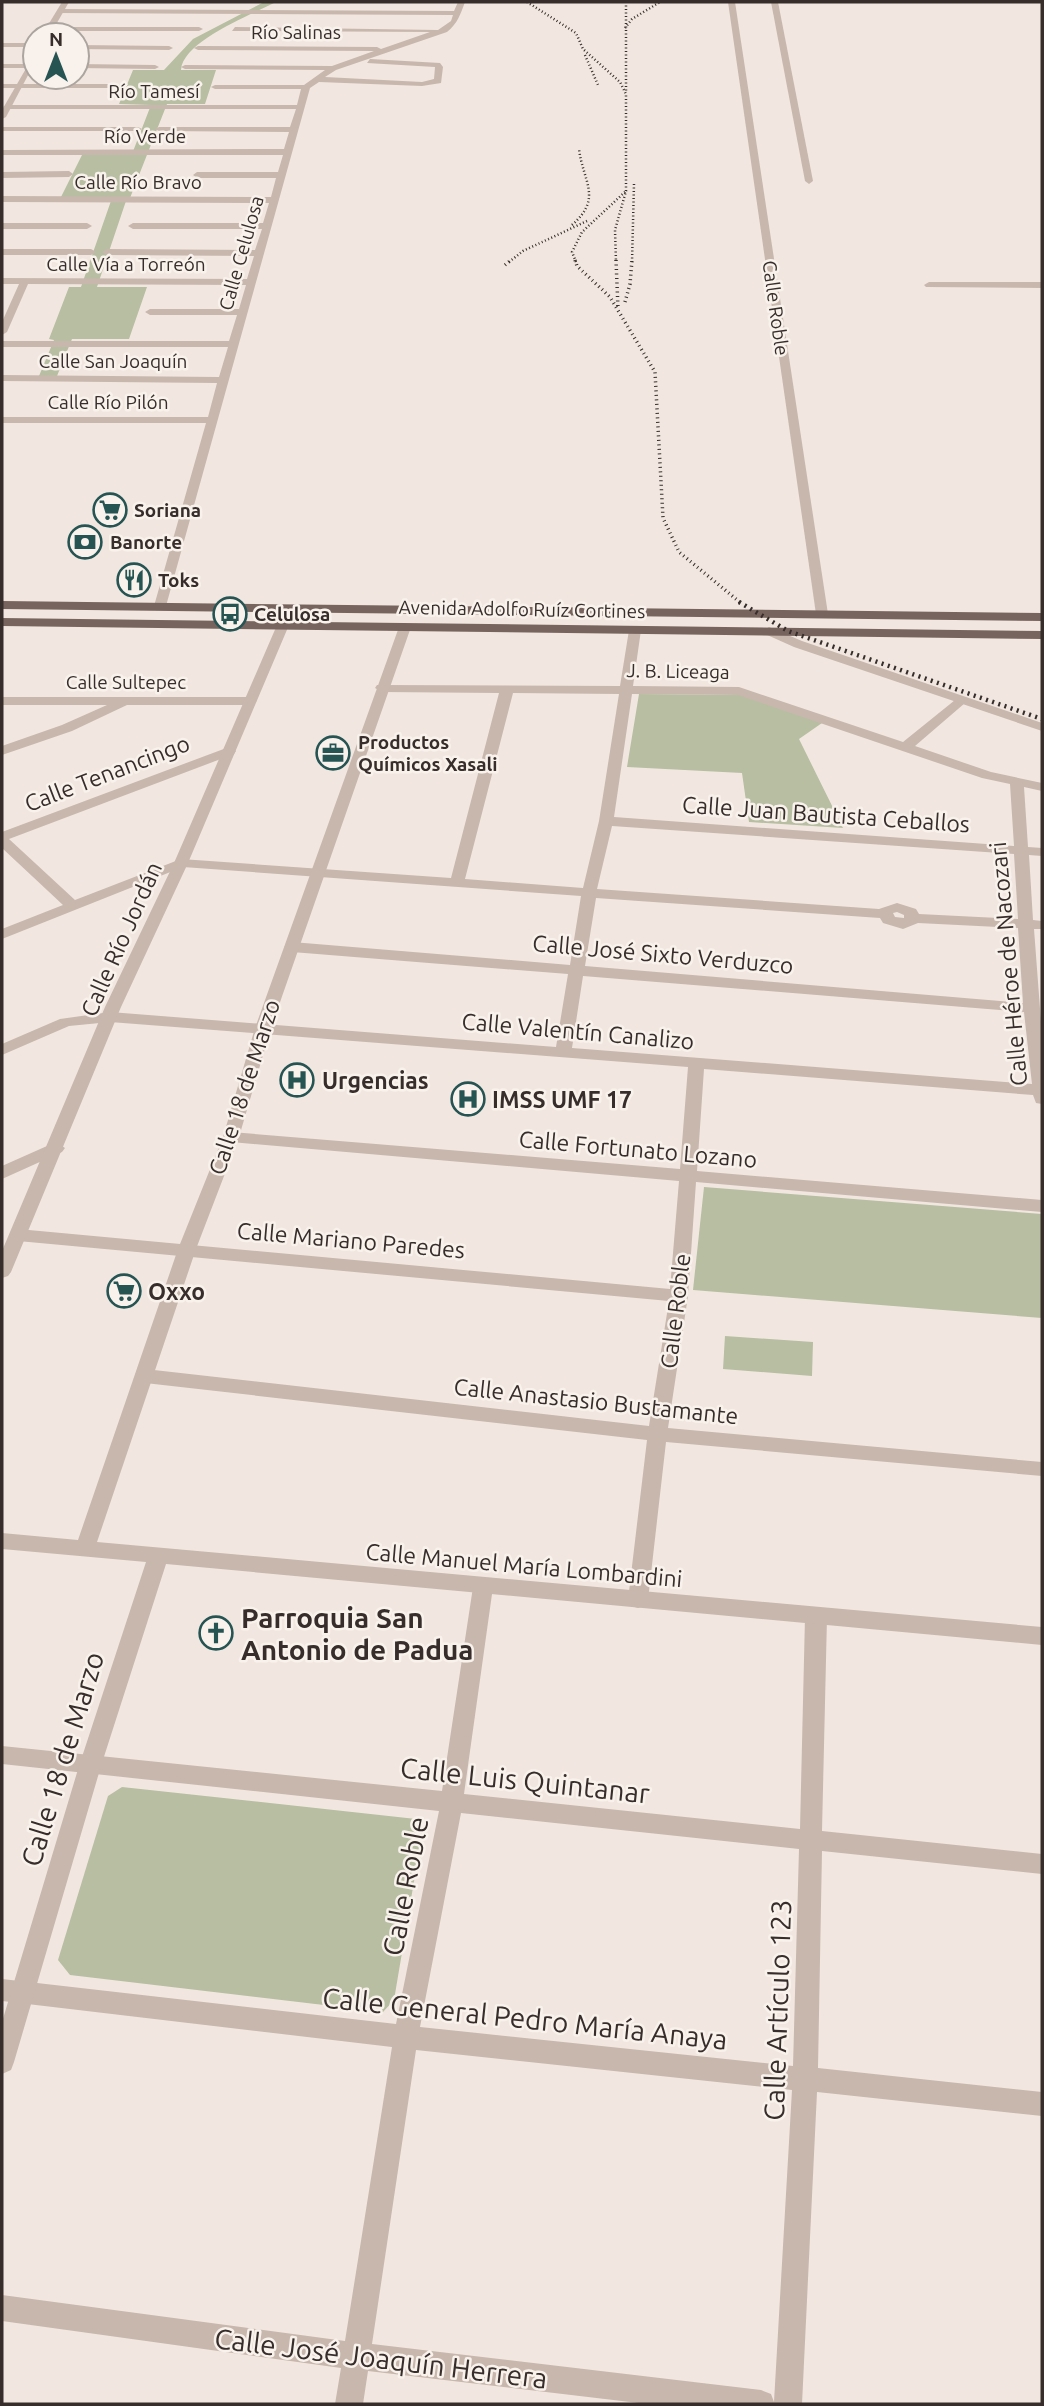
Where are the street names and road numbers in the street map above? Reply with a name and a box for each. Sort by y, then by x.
street label: Río Salinas [251,21,341,43]
street label: Río Tamesí [108,80,200,102]
street label: Río Verde [104,125,186,147]
street label: Calle Río Bravo [74,171,202,193]
street label: Calle Celulosa [214,193,268,313]
street label: Calle Vía a Torreón [46,253,206,275]
street label: Calle Roble [758,259,794,357]
street label: Calle San Joaquín [39,350,187,372]
street label: Calle Río Pilón [47,391,169,413]
street label: Avenida Adolfo Ruíz Cortines [398,596,646,622]
street label: J. B. Liceaga [626,659,730,683]
street label: Calle Sultepec [66,671,186,693]
street label: Calle Tenancingo [21,730,193,816]
street label: Calle Juan Bautista Ceballos [681,791,971,837]
street label: Calle Héroe de Nacozari [985,841,1031,1087]
street label: Calle Río Jordán [76,858,166,1020]
street label: Calle José Sixto Verduzco [531,930,795,978]
street label: Calle 18 de Marzo [204,996,284,1178]
street label: Calle Valentín Canalizo [461,1008,695,1054]
street label: Calle Fortunato Lozano [518,1126,758,1172]
street label: Calle Mariano Paredes [236,1218,466,1262]
street label: Calle Roble [656,1252,694,1370]
street label: Calle Anastasio Bustamante [452,1374,740,1428]
street label: Calle Manuel María Lombardini [365,1539,683,1591]
street label: Calle 18 de Marzo [15,1648,109,1870]
street label: Calle Luis Quintanar [399,1751,652,1809]
street label: Calle Roble [376,1814,434,1958]
street label: Calle Artículo 123 [758,1899,796,2121]
street label: Calle General Pedro María Anaya [321,1981,729,2055]
street label: Calle José Joaquín Herrera [213,2322,549,2394]

